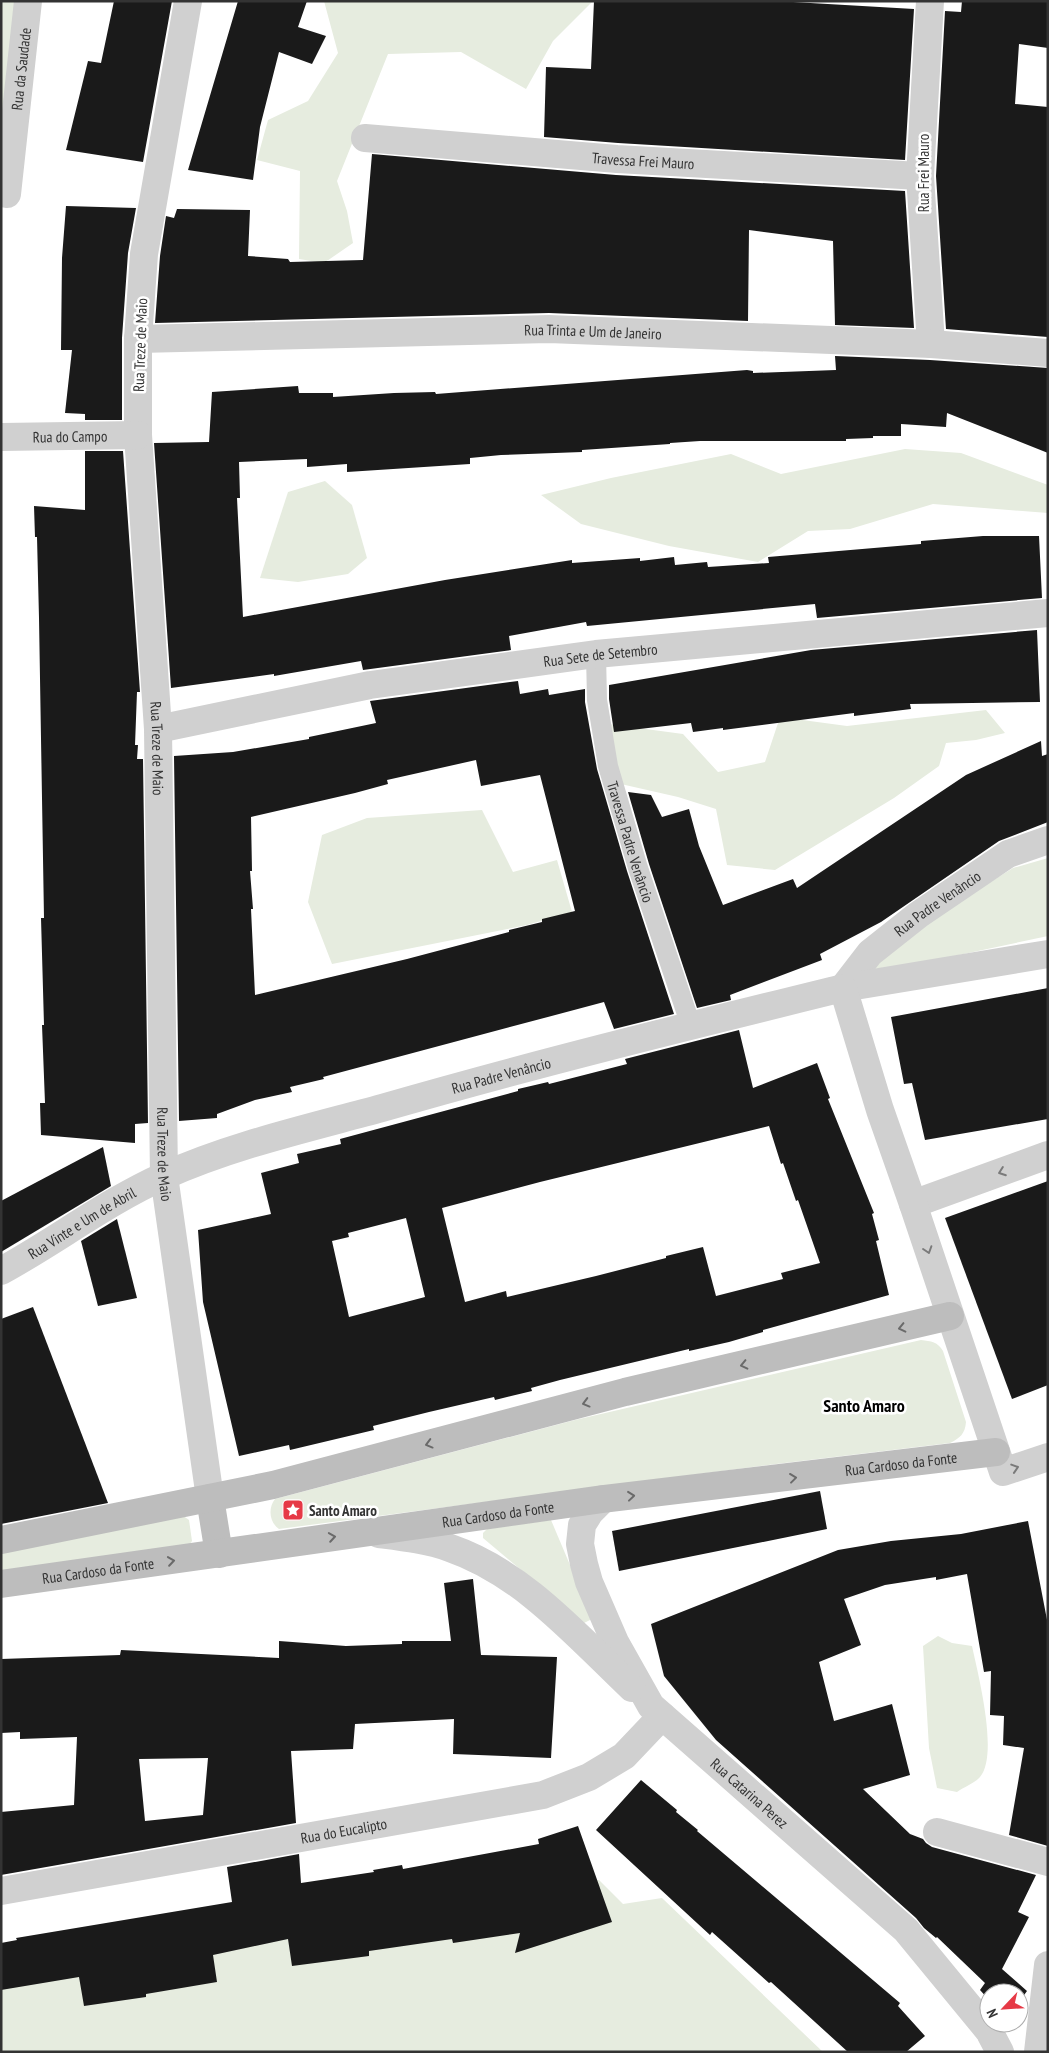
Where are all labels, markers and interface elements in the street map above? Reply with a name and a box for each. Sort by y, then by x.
street label: Rua da Saudade [7,27,35,111]
street label: Rua Frei Mauro [914,134,933,212]
street label: Travessa Frei Mauro [591,147,695,173]
street label: Rua Treze de Maio [129,298,151,392]
street label: Rua Trinta e Um de Janeiro [524,319,662,343]
street label: Rua do Campo [33,426,107,446]
street label: Rua Sete de Setembro [542,639,658,671]
street label: Rua Treze de Maio [147,701,168,795]
street label: Travessa Padre Venâncio [603,779,658,905]
street label: Rua Padre Venâncio [890,866,984,940]
street label: Rua Padre Venâncio [449,1053,553,1097]
street label: Rua Treze de Maio [154,1107,177,1202]
one-way arrow [998,1166,1007,1176]
street label: Rua Vinte e Um de Abril [24,1182,139,1263]
one-way arrow [923,1246,933,1254]
one-way arrow [898,1322,907,1333]
one-way arrow [739,1359,748,1370]
district label: Santo Amaro [823,1394,905,1417]
one-way arrow [582,1397,591,1408]
one-way arrow [424,1438,433,1449]
street label: Rua Cardoso da Fonte [844,1447,958,1479]
one-way arrow [1011,1464,1019,1474]
one-way arrow [789,1473,797,1483]
one-way arrow [628,1491,636,1502]
street label: Rua Cardoso da Fonte [441,1497,555,1531]
place icon: Santo Amaro [281,1498,305,1522]
place label: Santo Amaro [309,1501,377,1520]
one-way arrow [327,1532,336,1542]
street label: Rua Cardoso da Fonte [41,1553,155,1588]
one-way arrow [167,1556,175,1566]
street label: Rua Catarina Perez [707,1753,792,1832]
street label: Rua do Eucalipto [299,1813,388,1847]
north arrow [979,1983,1029,2033]
text: N [982,2006,1002,2021]

